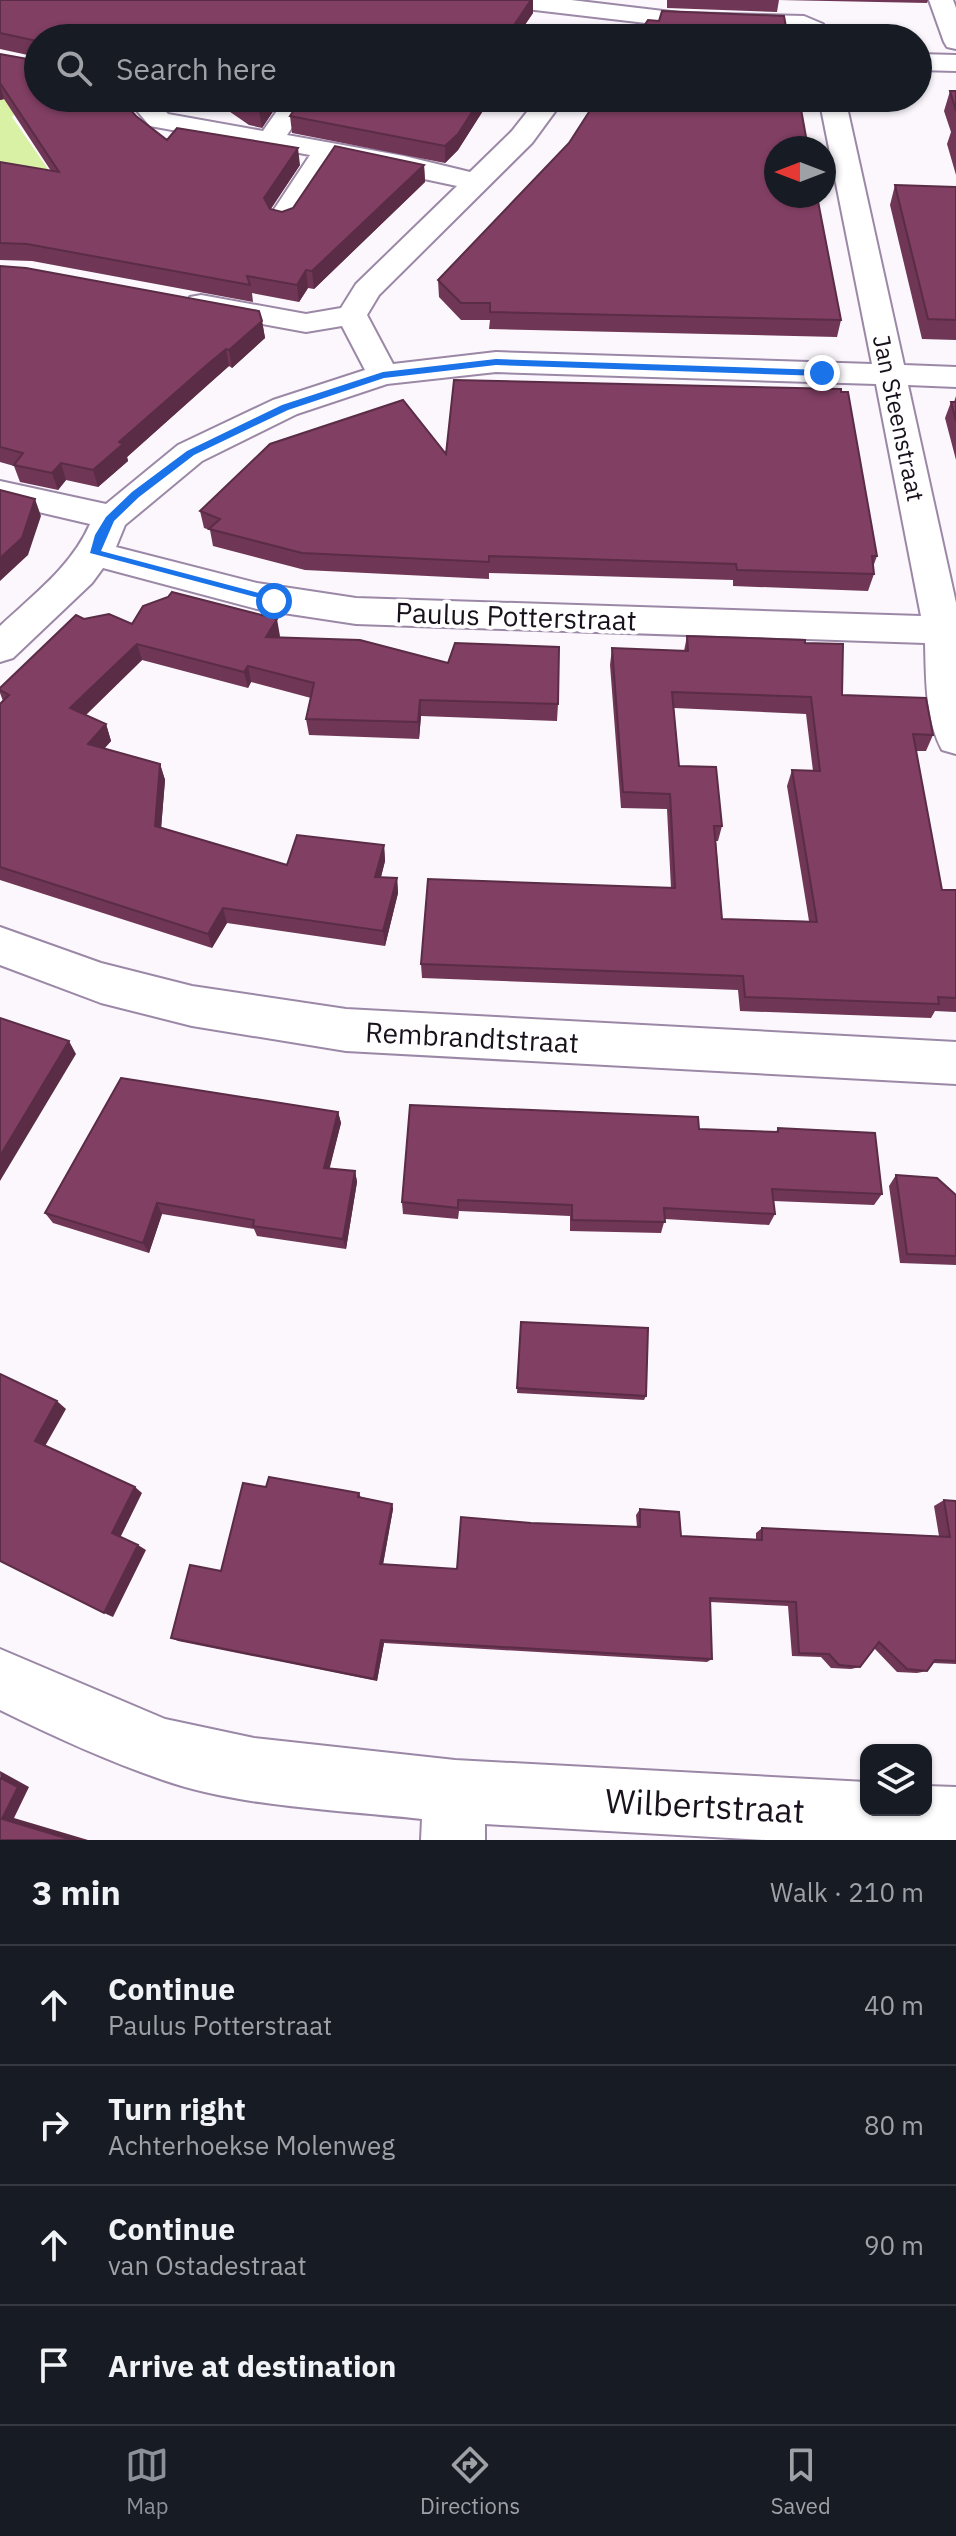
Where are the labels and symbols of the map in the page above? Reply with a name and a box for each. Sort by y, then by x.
north arrow [764,136,836,208]
street label: Jan Steenstraat [866,332,932,504]
route end [804,355,840,391]
route start [256,583,292,619]
street label: Paulus Potterstraat [395,593,637,639]
street label: Rembrandtstraat [364,1013,580,1061]
street label: Wilbertstraat [604,1778,806,1832]

